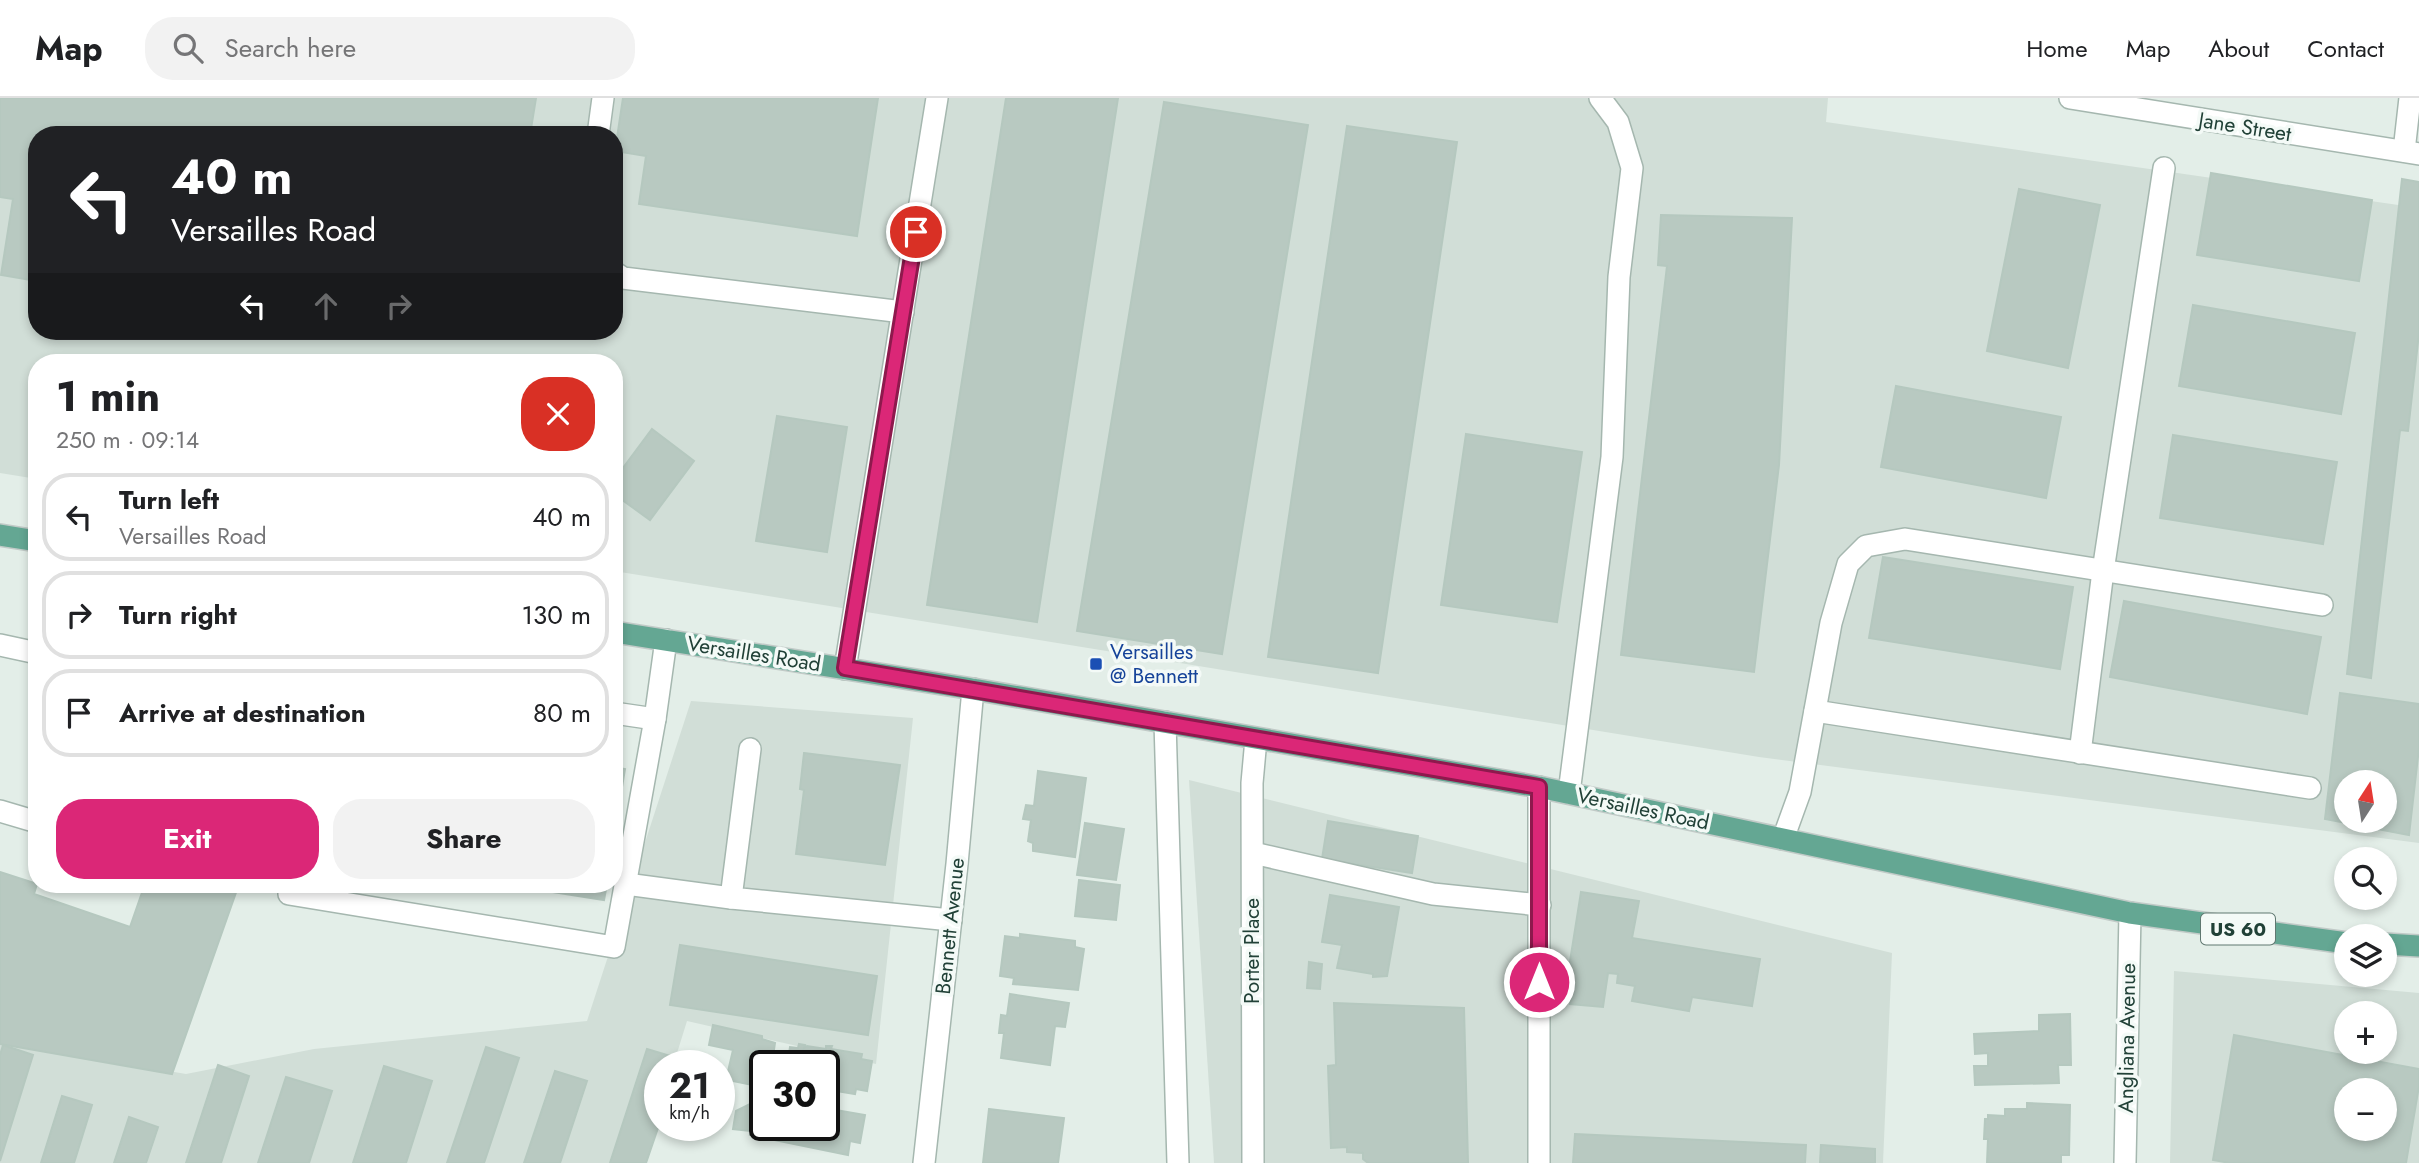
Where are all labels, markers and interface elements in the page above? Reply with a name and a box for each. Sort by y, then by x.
search box [145,17,635,80]
text: Map [35,25,103,72]
icon: search [169,29,207,67]
text: Search here [225,29,356,67]
text: Home [2026,31,2088,66]
text: Map [2126,31,2170,66]
text: About [2208,31,2269,66]
text: Contact [2307,31,2384,66]
street label: Jane Street [2194,104,2293,149]
text: 40 m [171,142,293,212]
icon: left [56,154,147,245]
pin [886,202,946,262]
text: Versailles Road [171,207,376,253]
icon: arrive [897,213,935,251]
icon: left [234,287,272,325]
icon: ahead [307,287,345,325]
icon: right [380,287,418,325]
text: 1 min [56,366,160,427]
button: close [521,377,595,451]
text: 250 m · 09:14 [56,423,199,457]
text: Turn left [119,481,219,519]
icon: left [60,498,98,536]
text: 40 m [532,498,591,536]
text: Versailles Road [119,519,267,553]
icon: right [60,596,98,634]
text: Turn right [119,596,237,634]
text: 130 m [521,596,591,634]
street label: Versailles Road [685,629,823,679]
place label: Versailles @ Bennett [1110,637,1198,691]
marker: Versailles @ Bennett [1088,656,1104,672]
icon: arrive [60,694,98,732]
text: Arrive at destination [119,694,366,732]
text: 80 m [533,694,591,732]
north arrow [2334,770,2398,833]
map controls [2334,770,2397,1141]
street label: Versailles Road [1574,780,1712,838]
button: Exit [56,799,319,879]
button: Share [333,799,595,879]
button: search [2334,847,2397,910]
street label: Bennett Avenue [928,856,972,996]
street label: Porter Place [1237,898,1267,1004]
road number: US 60 [2201,914,2275,944]
button: layers [2334,924,2397,987]
position arrow [1502,945,1576,1019]
street label: Angliana Avenue [2111,963,2143,1113]
button: + [2334,1001,2397,1064]
speed limit sign: 30 [749,1050,840,1141]
text: 21 [669,1061,710,1111]
button: − [2334,1078,2397,1141]
text: km/h [669,1100,710,1126]

